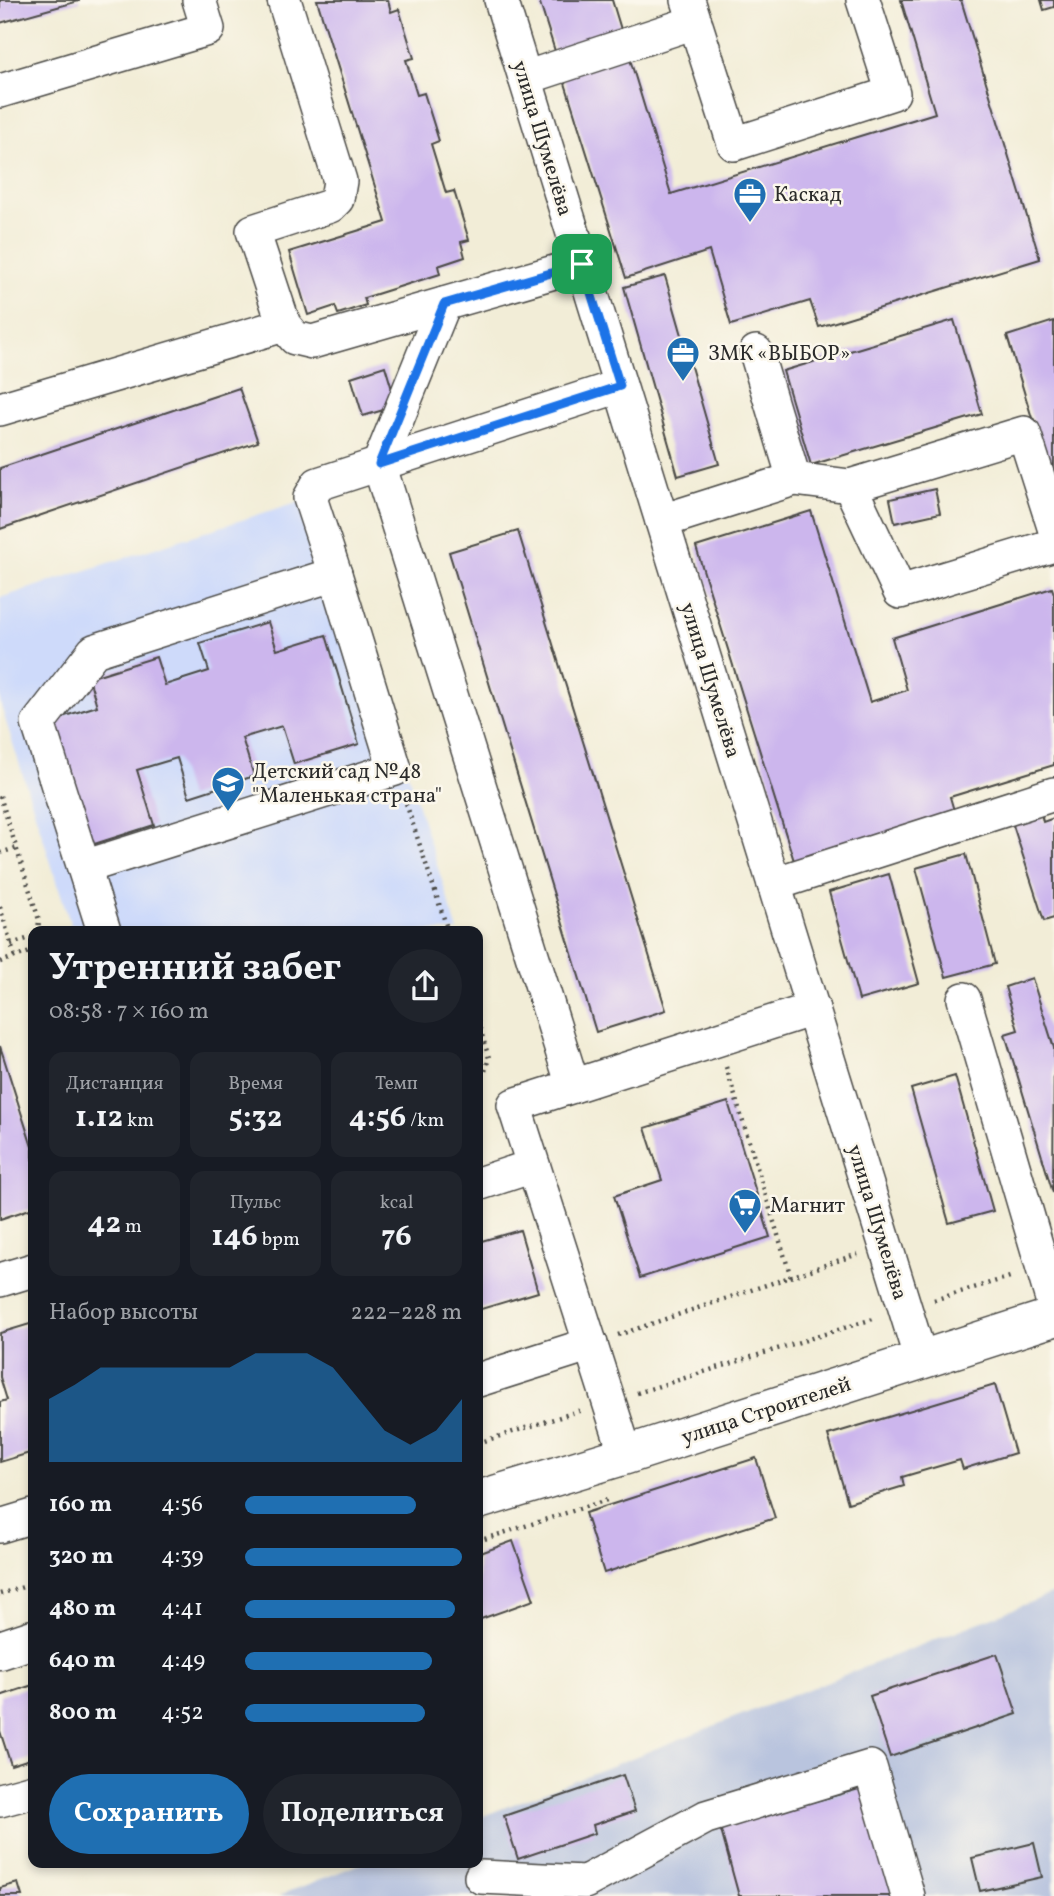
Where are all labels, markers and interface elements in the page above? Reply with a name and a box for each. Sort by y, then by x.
street label: улица Шумелёва [504,57,579,220]
office icon: Каскад [731,175,769,224]
place label: Каскад [774,181,842,210]
pin [552,234,612,294]
icon: arrive [563,245,601,283]
office icon: ЗМК «ВЫБОР» [664,334,702,383]
place label: ЗМК «ВЫБОР» [708,340,850,369]
street label: улица Шумелёва [672,599,747,762]
place label: Детский сад №48 "Маленькая страна" [252,758,442,811]
school or university icon: Детский сад №48 "Маленькая страна" [209,764,247,813]
text: Утренний забег [49,943,341,996]
button: share [388,949,462,1023]
text: 08:58 · 7 × 160 m [49,996,209,1028]
text: Дистанция [66,1071,163,1097]
text: Время [228,1071,283,1097]
text: Темп [375,1071,418,1097]
text: 1.12 [75,1097,123,1139]
text: 5:32 [229,1097,282,1139]
text: 4:56 [349,1097,406,1139]
text: km [123,1108,154,1134]
text: /km [406,1108,444,1134]
street label: улица Шумелёва [839,1141,914,1304]
supermarket icon: Магнит [726,1186,764,1235]
text: Пульс [230,1190,281,1216]
text: kcal [380,1190,413,1216]
place label: Магнит [770,1192,846,1221]
text: 42 [87,1203,121,1245]
text: m [121,1214,142,1240]
text: 146 [211,1216,258,1258]
text: 76 [381,1216,412,1258]
text: bpm [258,1227,300,1253]
text: Набор высоты [49,1297,198,1329]
text: 222–228 m [351,1297,462,1329]
street label: улица Строителей [678,1370,855,1453]
text: 160 m [49,1489,112,1521]
text: 4:56 [161,1489,203,1521]
text: 320 m [49,1541,114,1573]
text: 4:39 [161,1541,203,1573]
text: 480 m [49,1593,116,1625]
text: 4:41 [161,1593,203,1625]
text: 640 m [49,1645,116,1677]
text: 4:49 [161,1645,205,1677]
text: 800 m [49,1697,117,1729]
text: 4:52 [161,1697,204,1729]
button: Сохранить [49,1774,249,1854]
button: Поделиться [263,1774,462,1854]

